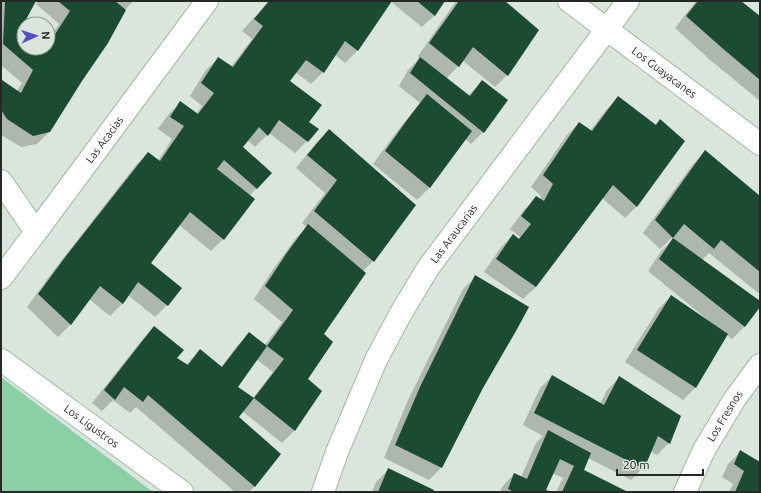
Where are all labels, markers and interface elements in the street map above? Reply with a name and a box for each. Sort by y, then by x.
north arrow [16,16,56,56]
text: N [40,31,52,40]
street label: Los Guayacanes [630,44,699,100]
street label: Las Acacias [83,114,126,165]
street label: Las Araucarias [428,202,480,265]
street label: Los Fresnos [705,388,745,444]
street label: Los Ligustros [62,402,121,450]
scale bar [617,451,703,477]
text: 20 m [623,458,650,471]

